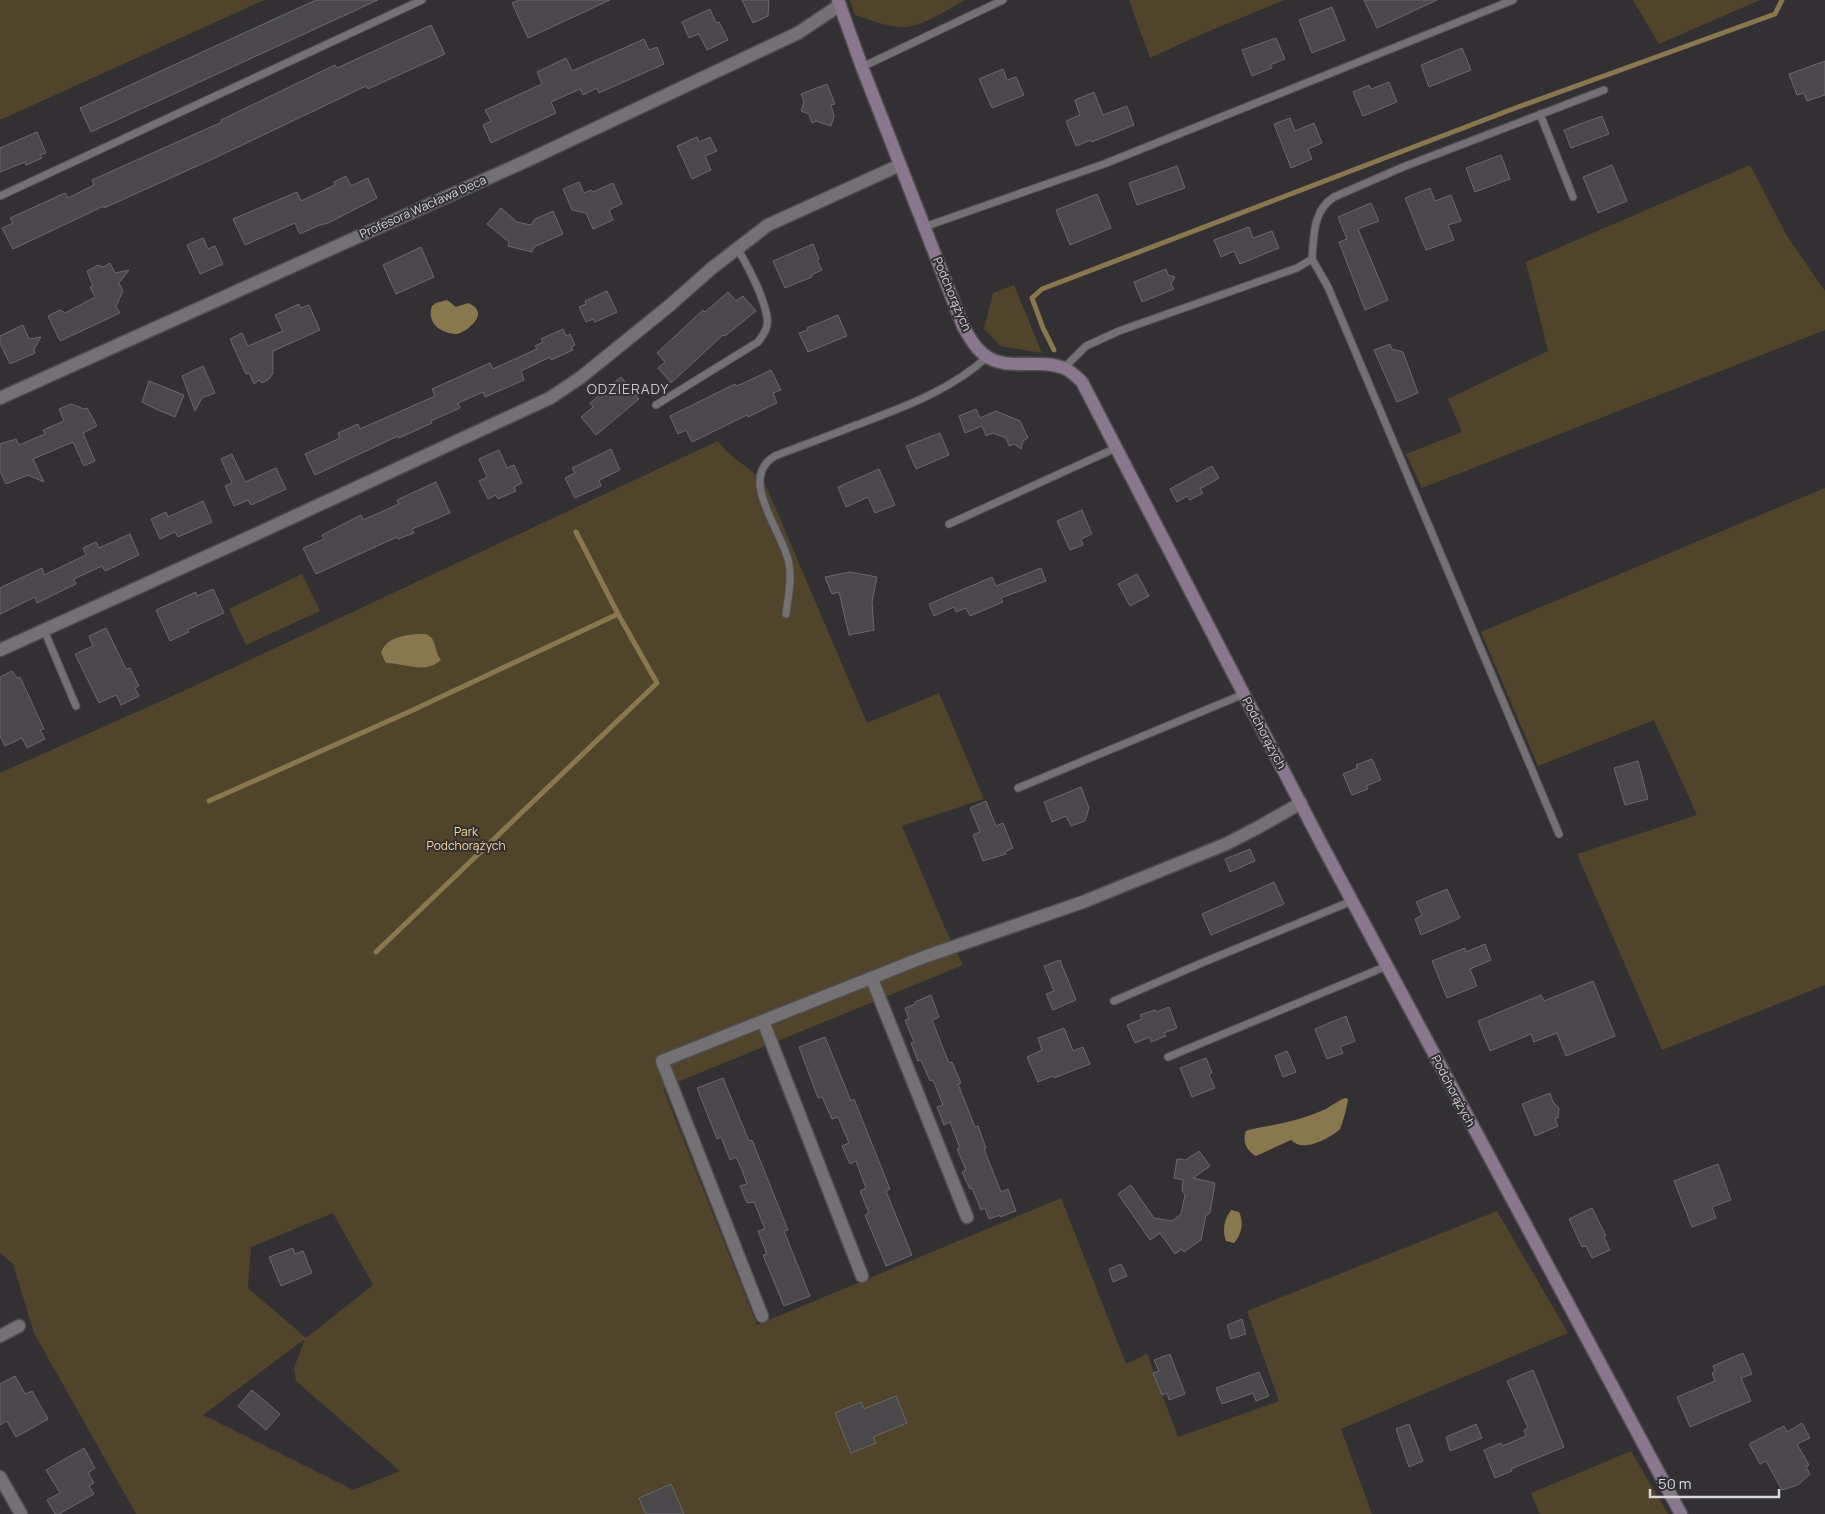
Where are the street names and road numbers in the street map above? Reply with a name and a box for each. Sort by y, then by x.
street label: Profesora Wacława Deca [357,171,489,242]
street label: Podchorążych [929,254,976,334]
street label: Podchorążych [1238,694,1291,772]
street label: Podchorążych [1427,1052,1480,1130]

